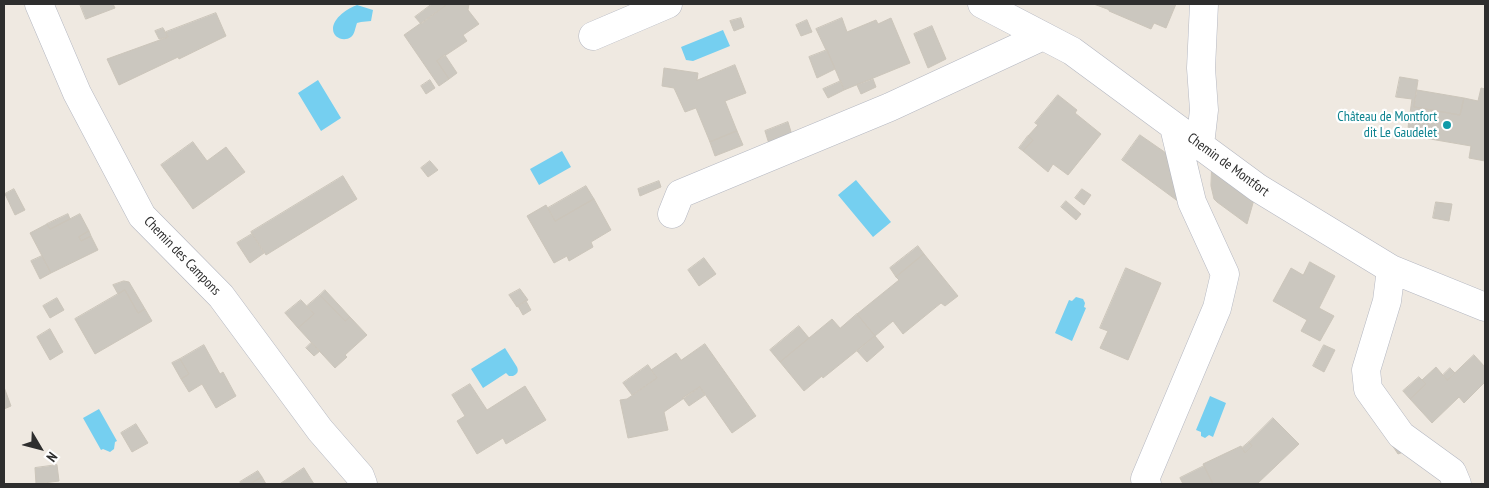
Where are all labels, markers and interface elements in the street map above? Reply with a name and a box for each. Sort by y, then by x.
place label: Château de Montfort dit Le Gaudelet [1337,109,1437,142]
marker: Château de Montfort dit Le Gaudelet [1441,119,1453,131]
street label: Chemin de Montfort [1184,130,1272,200]
street label: Chemin des Campons [140,213,224,299]
north arrow [15,423,65,473]
text: N [43,449,61,465]

